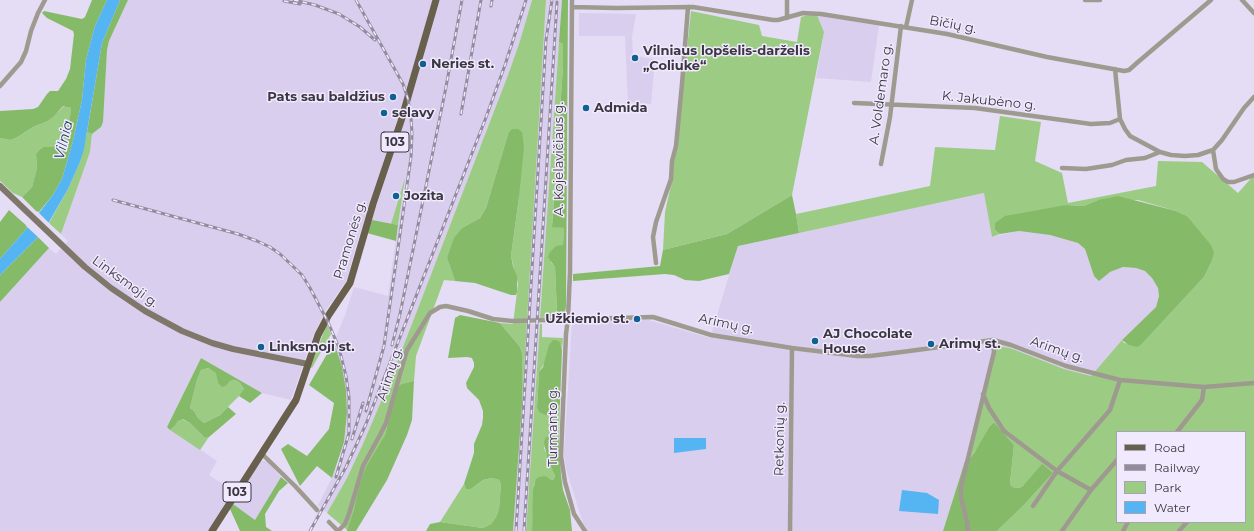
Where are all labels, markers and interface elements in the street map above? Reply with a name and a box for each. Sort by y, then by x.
street label: Bičių g. [928,13,978,37]
street label: A. Voldemaro g. [866,42,896,146]
place label: Vilniaus lopšelis-darželis „Coliukė“ [643,43,810,74]
marker: Vilniaus lopšelis-darželis „Coliukė“ [630,53,640,63]
place label: Neries st. [431,56,494,72]
marker: Neries st. [418,59,428,69]
street label: K. Jakubėno g. [941,88,1037,114]
place label: Pats sau baldžius [267,89,385,105]
marker: Pats sau baldžius [388,92,398,102]
place label: Admida [594,100,647,116]
street label: A. Kojelavičiaus g. [551,102,567,216]
marker: Admida [581,103,591,113]
place label: selavy [392,105,434,121]
marker: selavy [379,108,389,118]
water label: Vilnia [51,119,77,161]
road number: 103 [381,132,409,152]
place label: Jozita [404,188,444,204]
marker: Jozita [391,191,401,201]
street label: Pramonės g. [331,199,369,281]
street label: Linksmoji g. [89,253,161,311]
place label: Užkiemio st. [545,311,629,327]
street label: Arimų g. [697,311,755,337]
marker: Užkiemio st. [632,314,642,324]
place label: AJ Chocolate House [823,326,913,357]
street label: Arimų g. [1028,334,1086,366]
marker: AJ Chocolate House [810,336,820,346]
place label: Arimų st. [939,336,1001,352]
place label: Linksmoji st. [269,339,355,355]
marker: Arimų st. [926,339,936,349]
marker: Linksmoji st. [256,342,266,352]
street label: Arimų g. [374,345,406,403]
street label: Turmanto g. [545,387,561,467]
street label: Retkonių g. [772,402,788,476]
legend [1116,431,1246,523]
text: Road [1154,440,1185,455]
text: Railway [1154,460,1200,475]
text: Park [1154,480,1181,495]
road number: 103 [223,482,251,502]
text: Water [1154,500,1190,515]

